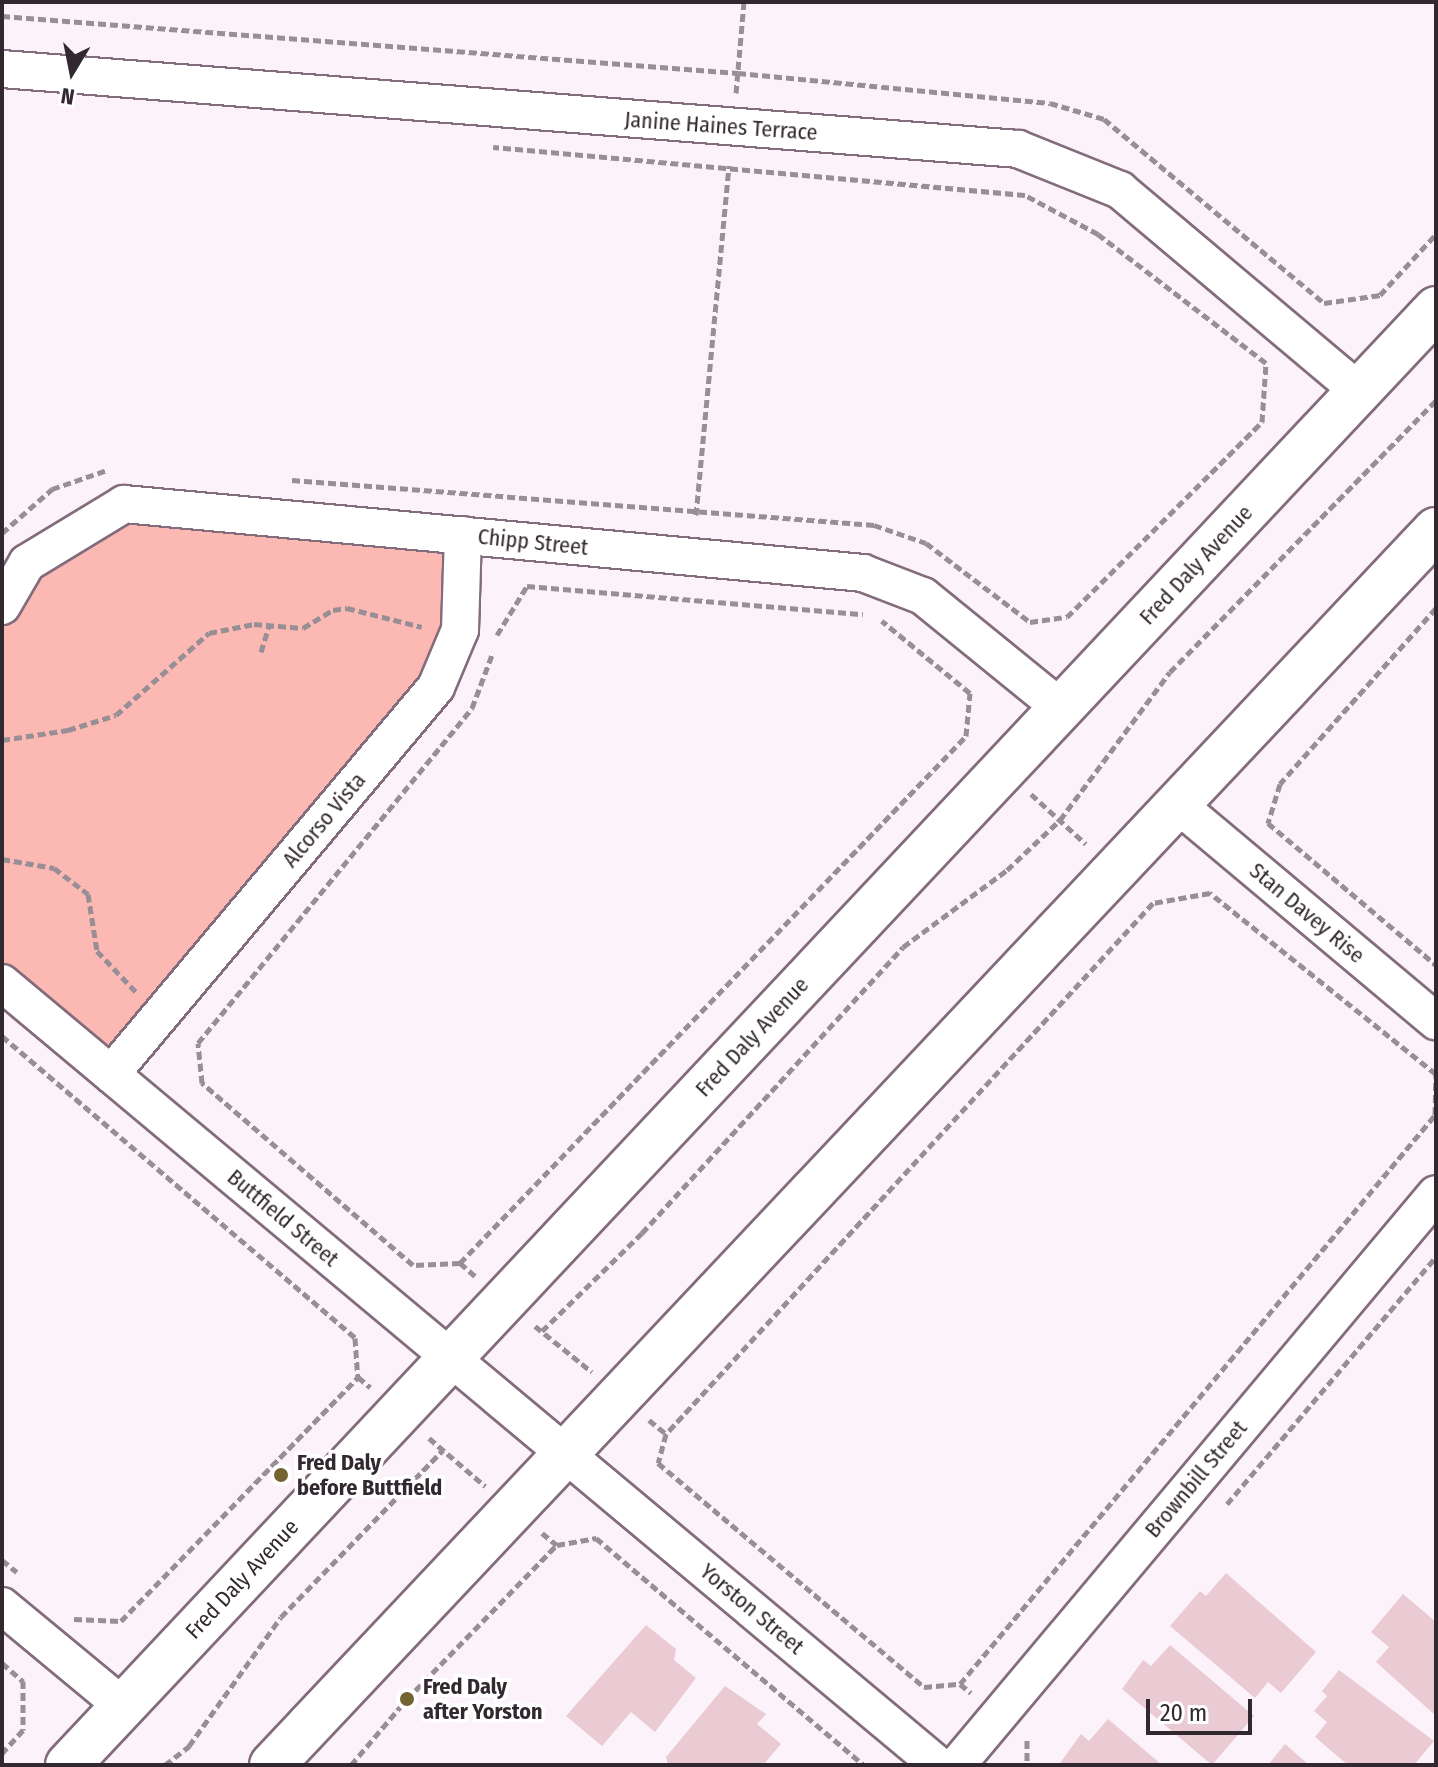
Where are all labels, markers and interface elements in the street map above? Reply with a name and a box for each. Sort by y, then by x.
north arrow [32,32,112,112]
text: N [59,82,77,111]
street label: Janine Haines Terrace [624,106,818,146]
street label: Fred Daly Avenue [1134,500,1258,630]
street label: Chipp Street [477,523,589,561]
street label: Alcorso Vista [277,767,371,873]
street label: Stan Davey Rise [1244,857,1370,969]
street label: Fred Daly Avenue [690,972,814,1102]
street label: Buttfield Street [222,1164,344,1272]
street label: Brownbill Street [1139,1415,1253,1543]
place label: Fred Daly before Buttfield [297,1449,442,1500]
marker: Fred Daly before Buttfield [272,1466,290,1484]
street label: Fred Daly Avenue [180,1514,304,1644]
street label: Yorston Street [695,1558,809,1660]
place label: Fred Daly after Yorston [423,1673,543,1724]
scale bar [1150,1683,1256,1733]
marker: Fred Daly after Yorston [398,1690,416,1708]
text: 20 m [1160,1699,1207,1727]

